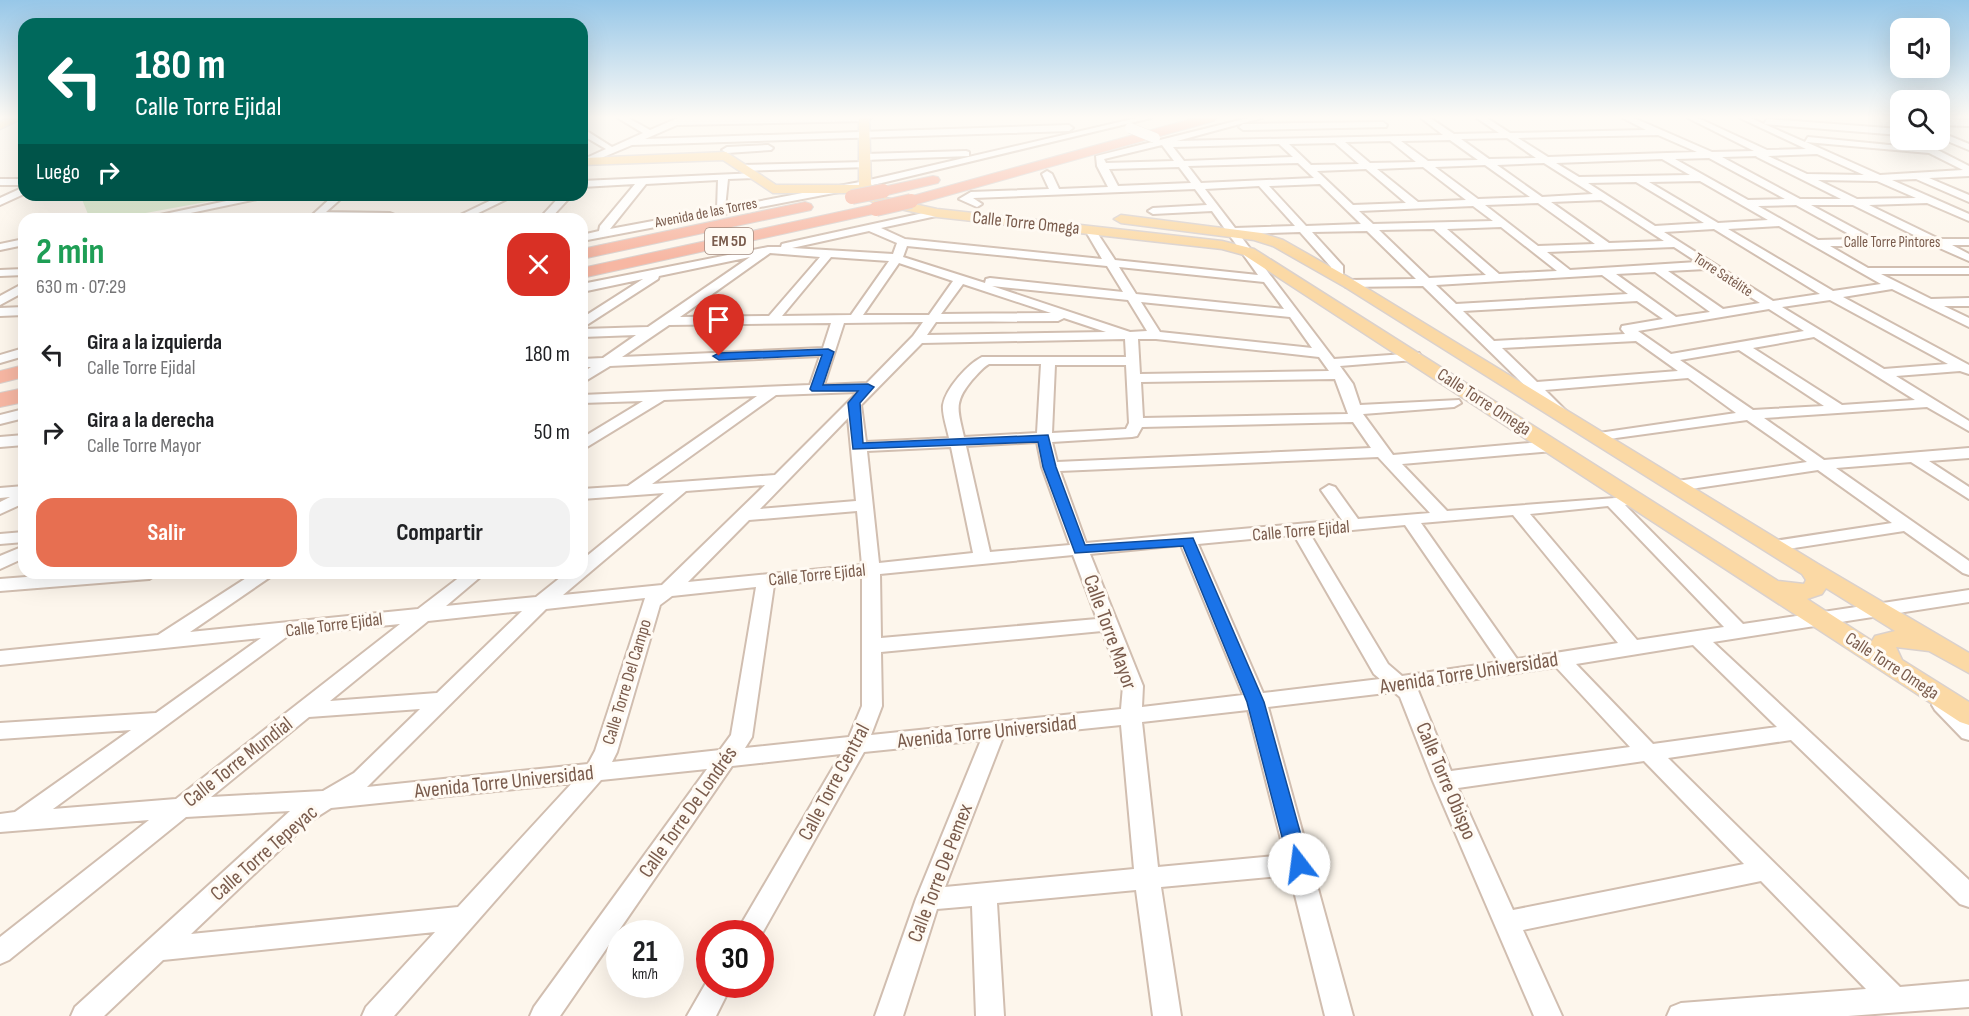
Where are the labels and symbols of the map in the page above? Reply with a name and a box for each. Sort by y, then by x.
street label: Avenida de las Torres [652,194,759,232]
street label: Calle Torre Omega [971,207,1081,239]
road number: EM 5D [705,228,753,254]
street label: Calle Torre Pintores [1844,233,1940,252]
street label: Torre Satélite [1690,249,1756,301]
pin [693,294,744,356]
street label: Calle Torre Omega [1433,364,1535,440]
street label: Calle Torre Ejidal [1251,516,1351,546]
street label: Calle Torre Ejidal [767,559,867,591]
street label: Calle Torre Mayor [1078,571,1142,693]
street label: Calle Torre Ejidal [284,609,384,641]
street label: Calle Torre Del Campo [598,617,656,747]
street label: Calle Torre Omega [1841,628,1943,704]
street label: Avenida Torre Universidad [1377,647,1560,700]
street label: Avenida Torre Universidad [895,710,1078,754]
street label: Calle Torre Mundial [178,712,298,812]
street label: Calle Torre Central [793,719,875,845]
street label: Calle Torre Obispo [1410,719,1482,843]
street label: Calle Torre De Londrés [633,741,743,883]
street label: Avenida Torre Universidad [412,760,595,804]
street label: Calle Torre Tepeyac [205,800,323,906]
street label: Calle Torre De Pemex [902,800,978,946]
position arrow [1267,832,1331,896]
speed limit sign: 30 [696,920,774,998]

